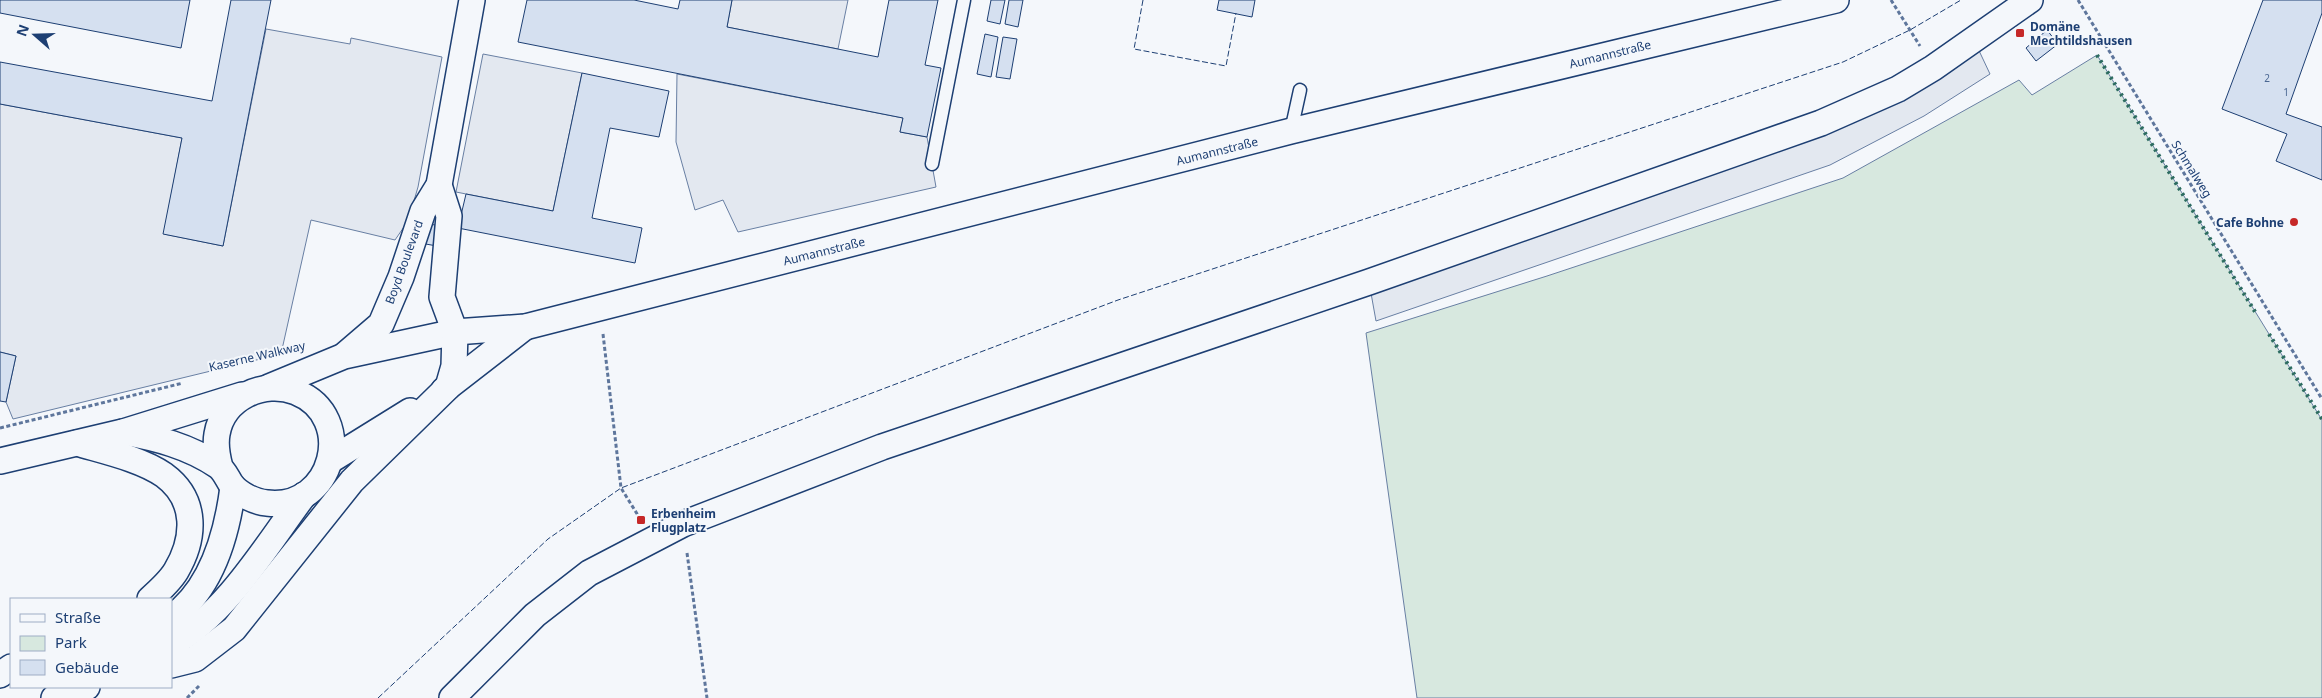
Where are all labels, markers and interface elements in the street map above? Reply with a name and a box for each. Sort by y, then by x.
north arrow [10,10,60,60]
place label: Domäne Mechtildshausen [2030,18,2132,49]
text: N [11,22,33,39]
marker: Domäne Mechtildshausen [2014,27,2026,39]
street label: Aumannstraße [1567,36,1653,72]
house number: 2 [2264,71,2270,85]
house number: 1 [2283,85,2289,99]
street label: Aumannstraße [1174,133,1260,169]
street label: Schmalweg [2168,137,2216,201]
place label: Cafe Bohne [2216,214,2284,231]
marker: Cafe Bohne [2288,216,2300,228]
street label: Boyd Boulevard [381,218,427,306]
street label: Aumannstraße [781,233,867,269]
street label: Kaserne Walkway [207,336,308,375]
place label: Erbenheim Flugplatz [651,505,716,536]
marker: Erbenheim Flugplatz [635,514,647,526]
legend [10,598,172,688]
text: Straße [55,607,101,627]
text: Park [55,632,87,652]
text: Gebäude [55,657,119,677]

